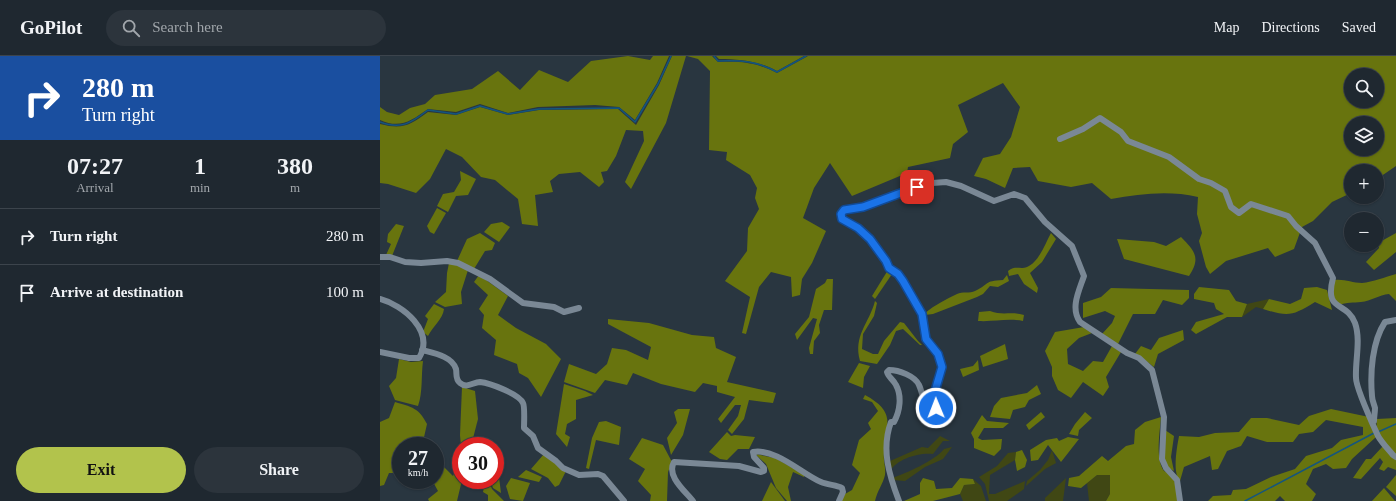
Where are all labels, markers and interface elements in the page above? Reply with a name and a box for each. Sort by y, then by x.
search box [106,10,386,46]
text: GoPilot [20,17,82,38]
icon: search [120,17,142,39]
text: Search here [152,19,223,35]
text: Map [1214,20,1239,35]
text: Directions [1261,20,1320,35]
text: Saved [1342,20,1376,35]
map controls [1344,68,1384,252]
button: search [1344,68,1384,108]
icon: right [16,72,68,124]
text: 280 m [82,72,154,103]
text: Turn right [82,105,155,125]
button: layers [1344,116,1384,156]
text: 07:27 [67,153,123,179]
text: 1 [194,153,206,179]
text: 380 [277,153,313,179]
button: + [1344,164,1384,204]
pin [900,170,934,204]
icon: arrive [906,176,928,198]
text: Arrival [76,180,114,195]
text: min [190,180,210,195]
text: m [290,180,300,195]
button: − [1344,212,1384,252]
icon: right [16,226,38,248]
text: Turn right [50,228,117,244]
text: 280 m [326,228,364,244]
icon: arrive [16,282,38,304]
text: Arrive at destination [50,284,183,300]
text: 100 m [326,284,364,300]
position arrow [915,387,957,429]
speed limit sign: 30 [452,437,504,489]
button: Exit [16,447,186,493]
button: Share [194,447,364,493]
text: 27 [408,447,428,469]
text: km/h [408,467,428,478]

